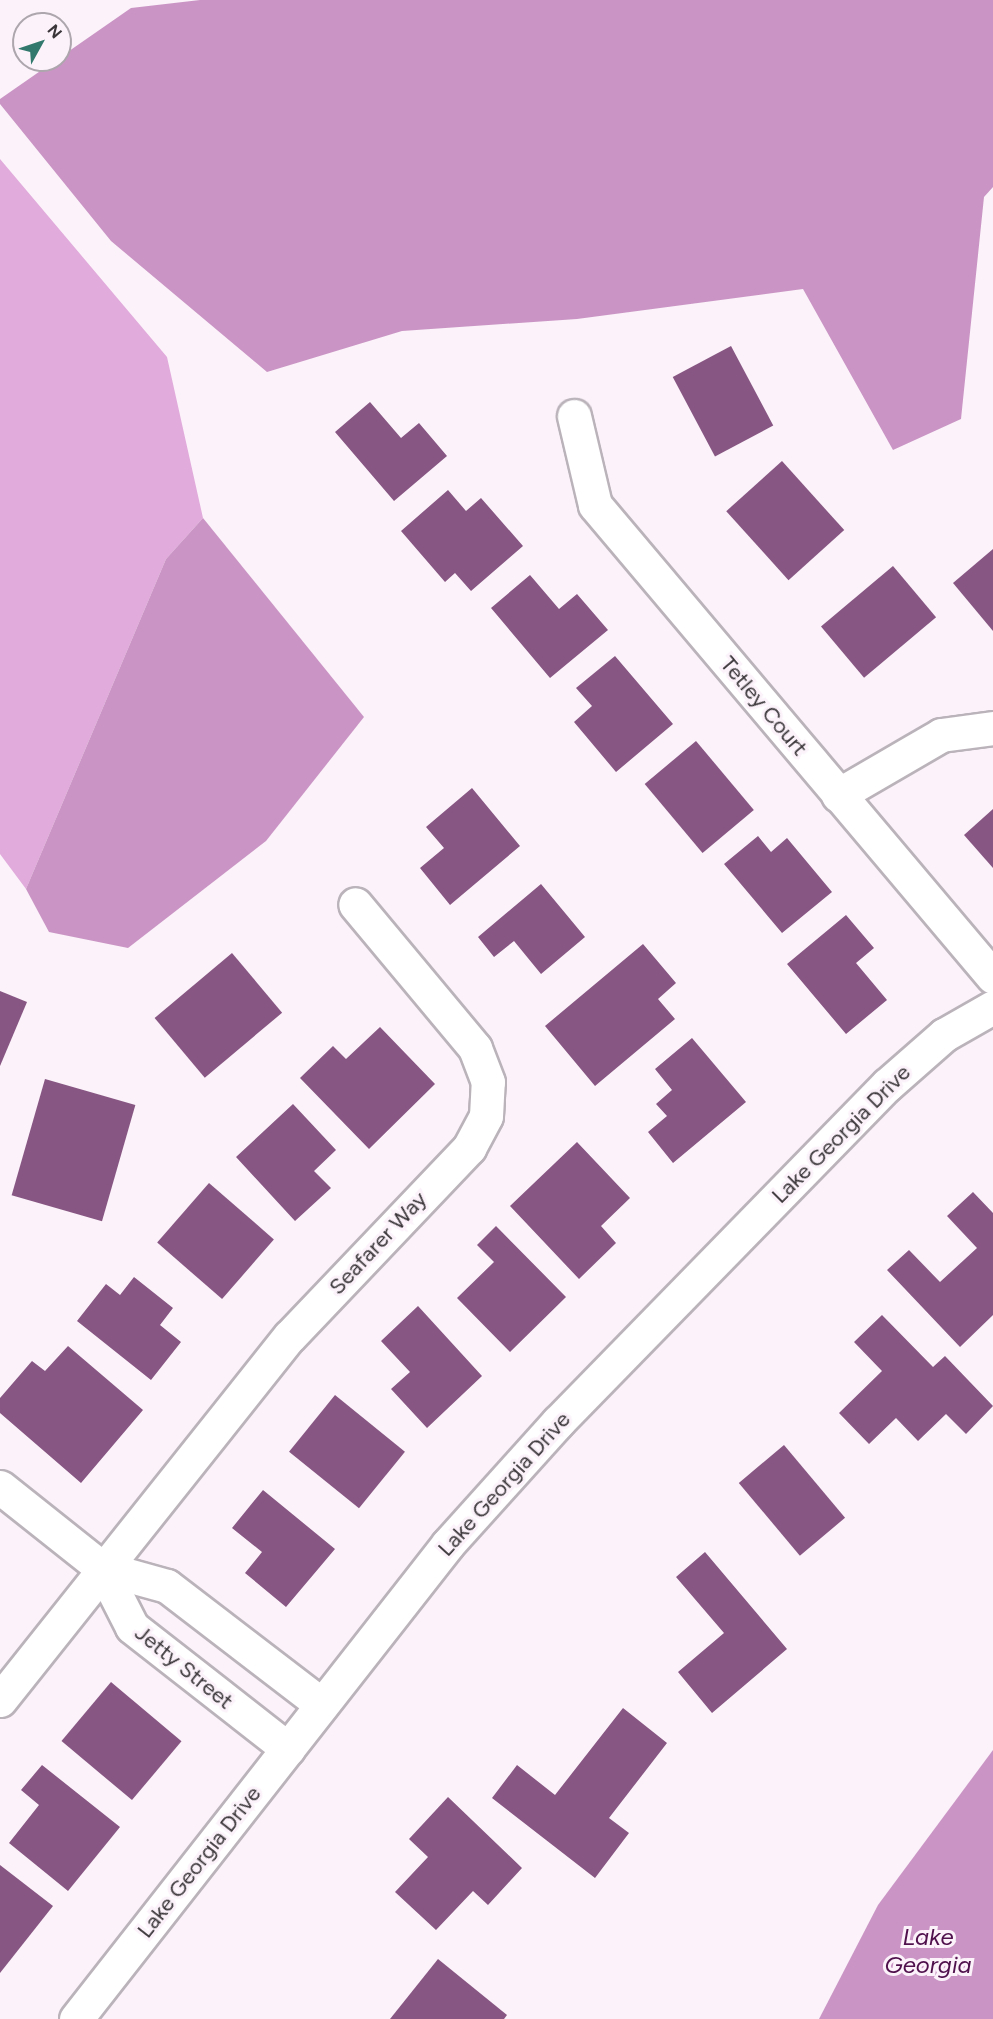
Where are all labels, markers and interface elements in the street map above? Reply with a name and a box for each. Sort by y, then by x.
north arrow [12,12,72,72]
text: N [43,21,66,42]
street label: Tetley Court [715,651,813,761]
street label: Lake Georgia Drive [766,1059,916,1209]
street label: Seafarer Way [324,1186,432,1300]
street label: Lake Georgia Drive [432,1406,576,1562]
street label: Jetty Street [130,1619,238,1715]
street label: Lake Georgia Drive [132,1781,266,1943]
water label: Lake Georgia [884,1923,972,1979]

